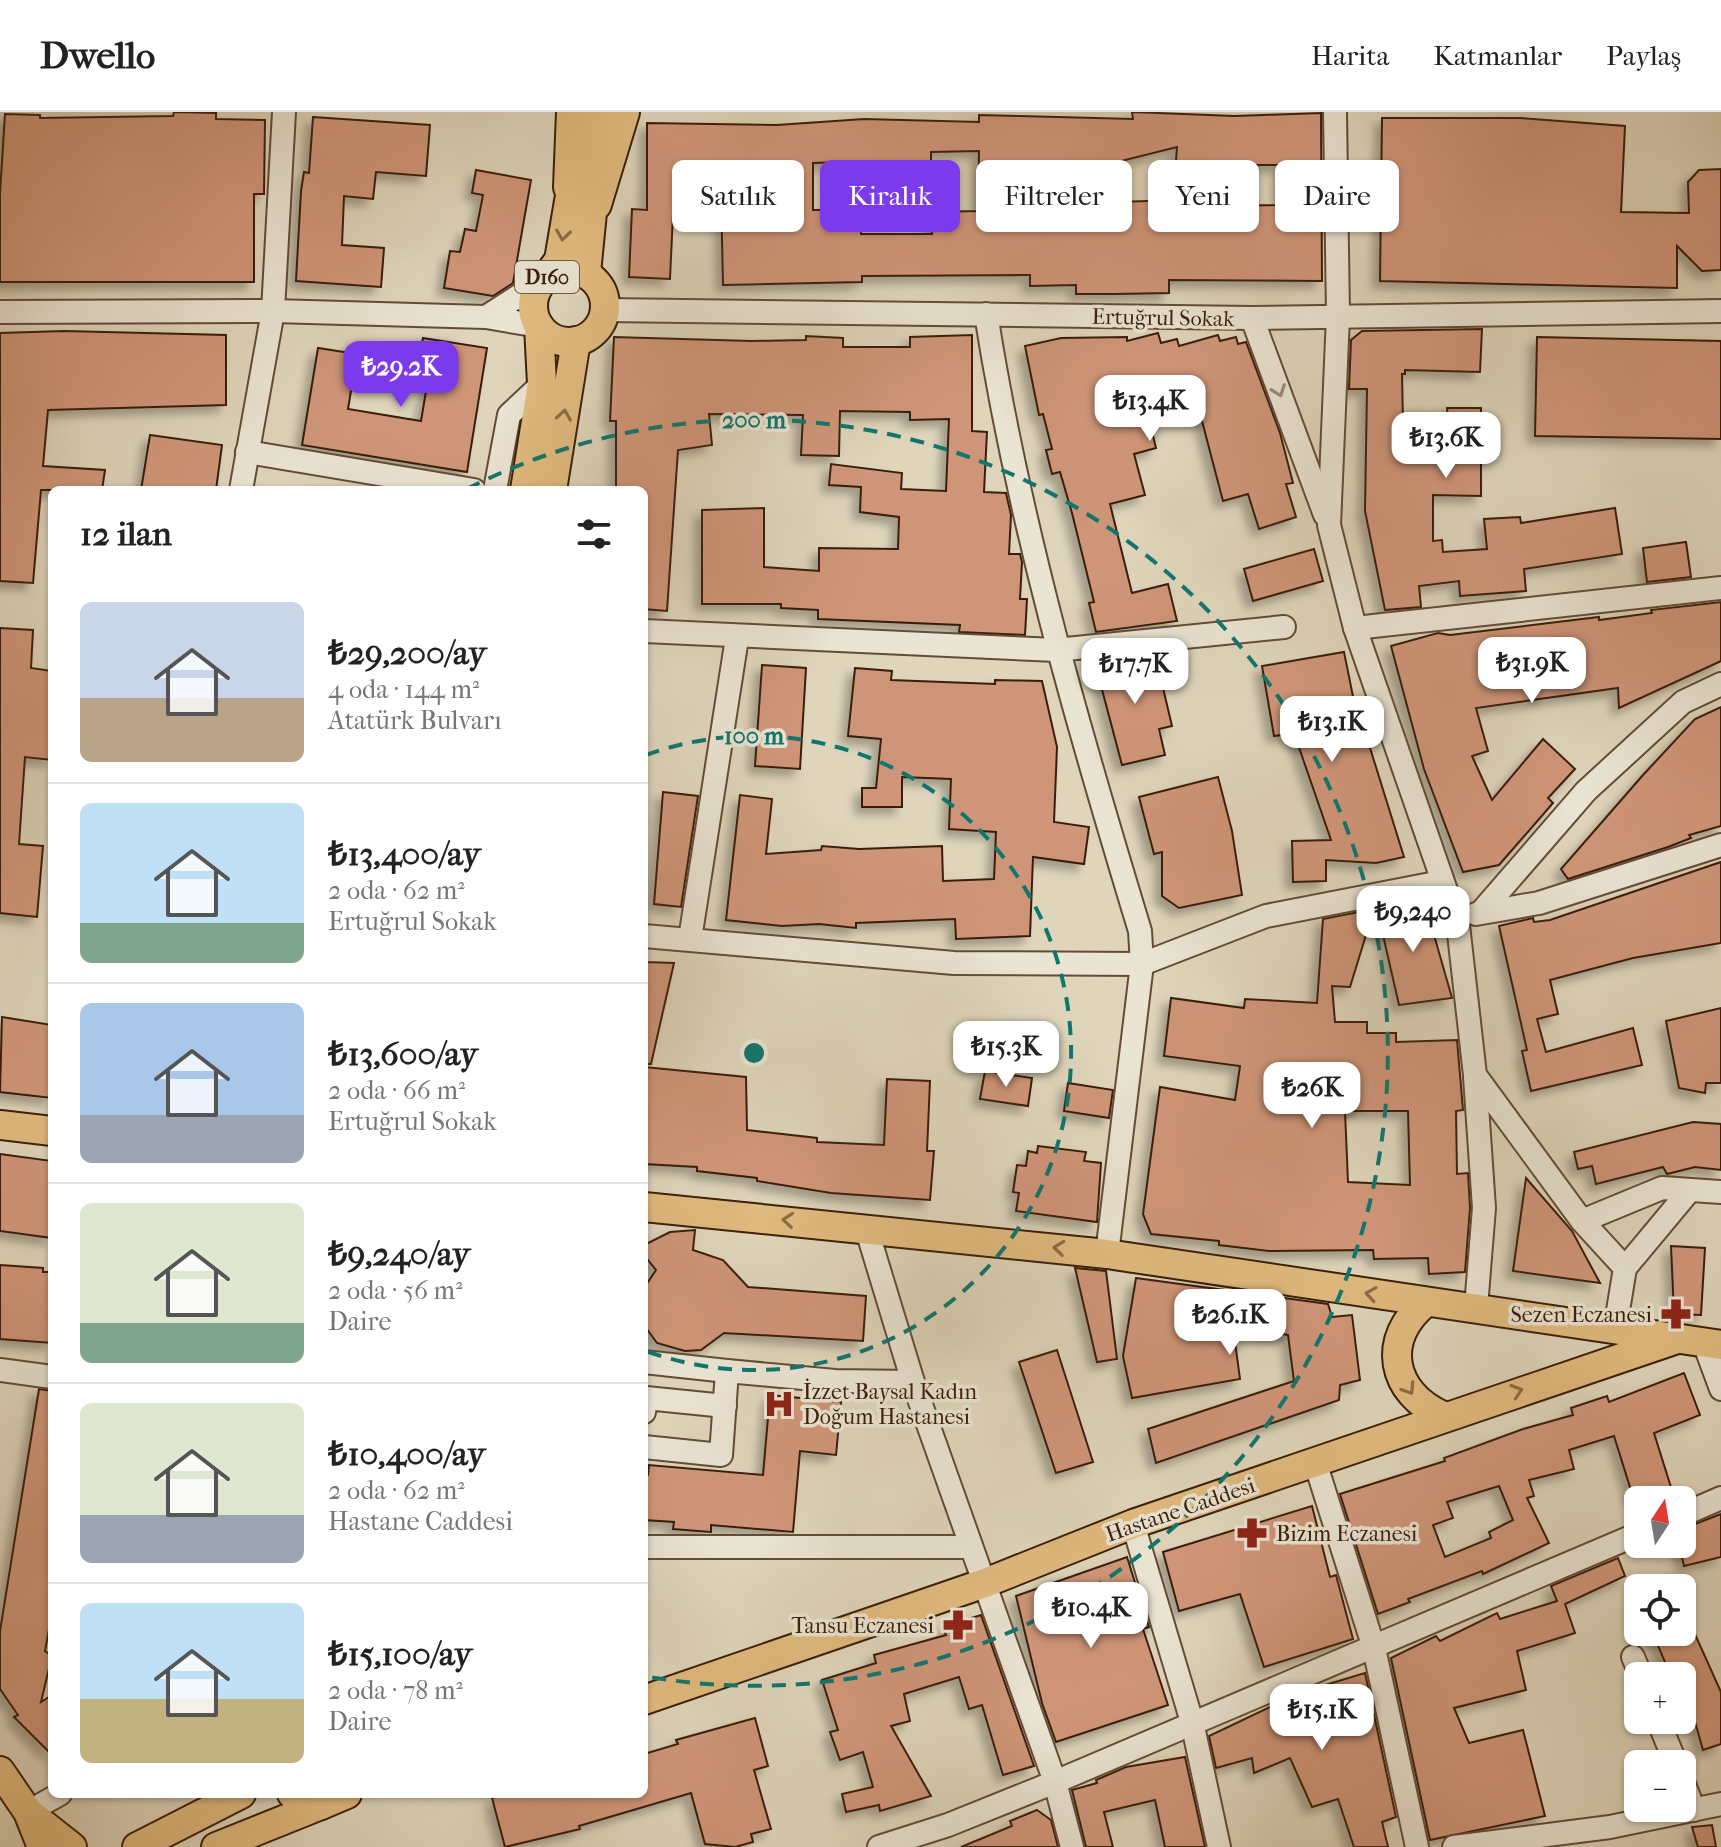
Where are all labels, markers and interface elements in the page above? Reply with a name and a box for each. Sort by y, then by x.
text: Dwello [40,33,155,78]
text: Harita [1311,39,1389,72]
text: Katmanlar [1433,39,1562,72]
text: Paylaş [1606,39,1681,72]
chip: Satılık [672,160,804,232]
chip: Kiralık [820,160,960,232]
chip: Filtreler [976,160,1132,232]
chip: Yeni [1148,160,1259,232]
chip: Daire [1275,160,1399,232]
one-way arrow [555,228,572,242]
road number: D160 [515,261,579,293]
street label: Ertuğrul Sokak [1091,304,1235,332]
pin: ₺29.2K [336,341,466,409]
text: ₺29.2K [361,351,441,382]
pin: ₺13.4K [1085,375,1215,443]
one-way arrow [1269,383,1286,397]
text: ₺13.4K [1113,385,1187,416]
text: 200 m [722,406,787,434]
one-way arrow [555,409,572,422]
pin: ₺13.6K [1381,412,1511,480]
text: ₺13.6K [1410,422,1482,453]
icon: filters [572,512,616,556]
text: 12 ilan [80,514,172,554]
text: ₺29,200/ay [328,633,486,673]
icon: home [144,634,240,730]
pin: ₺31.9K [1467,637,1597,705]
pin: ₺17.7K [1070,638,1200,706]
text: ₺31.9K [1496,647,1568,678]
text: ₺17.7K [1099,648,1171,679]
text: 4 oda · 144 m² [328,674,479,705]
pin: ₺13.1K [1267,696,1397,764]
text: Atatürk Bulvarı [328,705,502,736]
text: ₺13.1K [1298,706,1366,737]
text: 100 m [724,722,785,750]
text: ₺13,400/ay [328,834,481,874]
icon: home [144,835,240,931]
text: 2 oda · 62 m² [328,875,465,906]
pin: ₺9,240 [1348,886,1478,954]
text: ₺9,240 [1375,896,1451,927]
text: Ertuğrul Sokak [328,906,497,937]
pin: ₺15.3K [941,1021,1071,1089]
text: ₺15.3K [971,1031,1041,1062]
text: ₺13,600/ay [328,1034,478,1074]
icon: home [144,1035,240,1131]
centre of rings [740,1039,768,1067]
pin: ₺26K [1265,1062,1359,1130]
text: ₺26K [1281,1072,1343,1103]
text: 2 oda · 66 m² [328,1075,465,1106]
text: Ertuğrul Sokak [328,1106,497,1137]
one-way arrow [781,1211,794,1228]
text: ₺9,240/ay [328,1234,470,1274]
icon: home [144,1235,240,1331]
one-way arrow [1052,1240,1065,1257]
text: 2 oda · 56 m² [328,1275,463,1306]
one-way arrow [1364,1286,1378,1303]
pin: ₺26.1K [1165,1289,1295,1357]
pharmacy icon: Sezen Eczanesi [1659,1297,1693,1331]
text: ₺26.1K [1192,1299,1268,1330]
place label: Sezen Eczanesi [1510,1302,1652,1328]
text: Daire [328,1306,391,1337]
place label: İzzet Baysal Kadın Doğum Hastanesi [803,1378,977,1430]
one-way arrow [1399,1381,1414,1395]
one-way arrow [1510,1385,1524,1401]
hospital icon: İzzet Baysal Kadın Doğum Hastanesi [762,1387,796,1421]
text: ₺10,400/ay [328,1434,485,1474]
icon: home [144,1435,240,1531]
street label: Hastane Caddesi [1102,1472,1259,1548]
text: 2 oda · 62 m² [328,1475,465,1506]
north arrow [1624,1486,1696,1558]
map controls [1624,1486,1696,1822]
text: Hastane Caddesi [328,1506,513,1537]
pharmacy icon: Bizim Eczanesi [1235,1516,1269,1550]
place label: Bizim Eczanesi [1276,1521,1418,1547]
button: locate [1624,1574,1696,1646]
pin: ₺10.4K [1026,1582,1156,1650]
text: ₺10.4K [1052,1592,1130,1623]
pharmacy icon: Tansu Eczanesi [941,1608,975,1642]
place label: Tansu Eczanesi [792,1613,934,1639]
text: ₺15,100/ay [328,1634,472,1674]
icon: home [144,1635,240,1731]
button: + [1624,1662,1696,1734]
text: 2 oda · 78 m² [328,1675,463,1706]
pin: ₺15.1K [1257,1684,1387,1752]
text: ₺15.1K [1288,1694,1356,1725]
text: Daire [328,1706,391,1737]
button: − [1624,1750,1696,1822]

